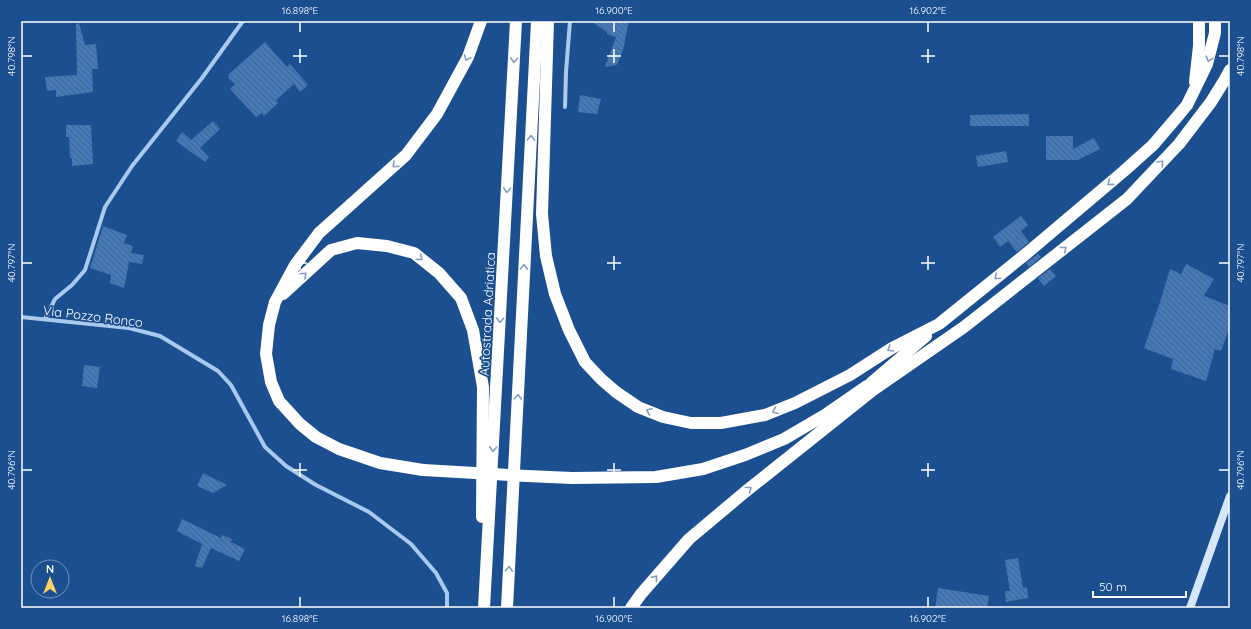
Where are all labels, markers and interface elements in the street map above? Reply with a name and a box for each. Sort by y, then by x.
text: 16.898°E [282,4,318,17]
text: 16.900°E [595,4,633,17]
text: 16.902°E [910,4,947,17]
text: 40.798°N [5,36,18,76]
text: 40.798°N [1234,36,1247,76]
one-way arrow [464,54,472,61]
one-way arrow [1205,55,1213,62]
one-way arrow [510,57,518,63]
one-way arrow [527,135,536,141]
one-way arrow [392,160,400,167]
one-way arrow [1156,160,1164,168]
one-way arrow [1107,178,1114,185]
one-way arrow [503,187,512,193]
text: 40.797°N [5,243,18,283]
text: 40.797°N [1234,243,1247,283]
one-way arrow [1059,246,1066,253]
street label: Autostrada Adriatica [476,252,498,376]
one-way arrow [416,253,423,260]
one-way arrow [520,264,529,270]
one-way arrow [299,272,307,280]
one-way arrow [994,273,1002,280]
street label: Via Pozzo Ronco [42,302,144,330]
one-way arrow [496,317,505,323]
one-way arrow [887,345,894,352]
one-way arrow [513,394,522,400]
one-way arrow [772,406,780,414]
one-way arrow [645,408,652,416]
one-way arrow [489,446,498,452]
text: 40.796°N [5,450,18,490]
text: 40.796°N [1234,450,1247,490]
one-way arrow [745,486,752,493]
north arrow [30,559,70,599]
text: N [46,562,54,576]
one-way arrow [504,566,513,572]
scale bar [1093,573,1186,599]
one-way arrow [651,575,658,582]
text: 50 m [1099,579,1127,594]
text: 16.898°E [282,612,318,625]
text: 16.900°E [595,612,633,625]
text: 16.902°E [910,612,947,625]

